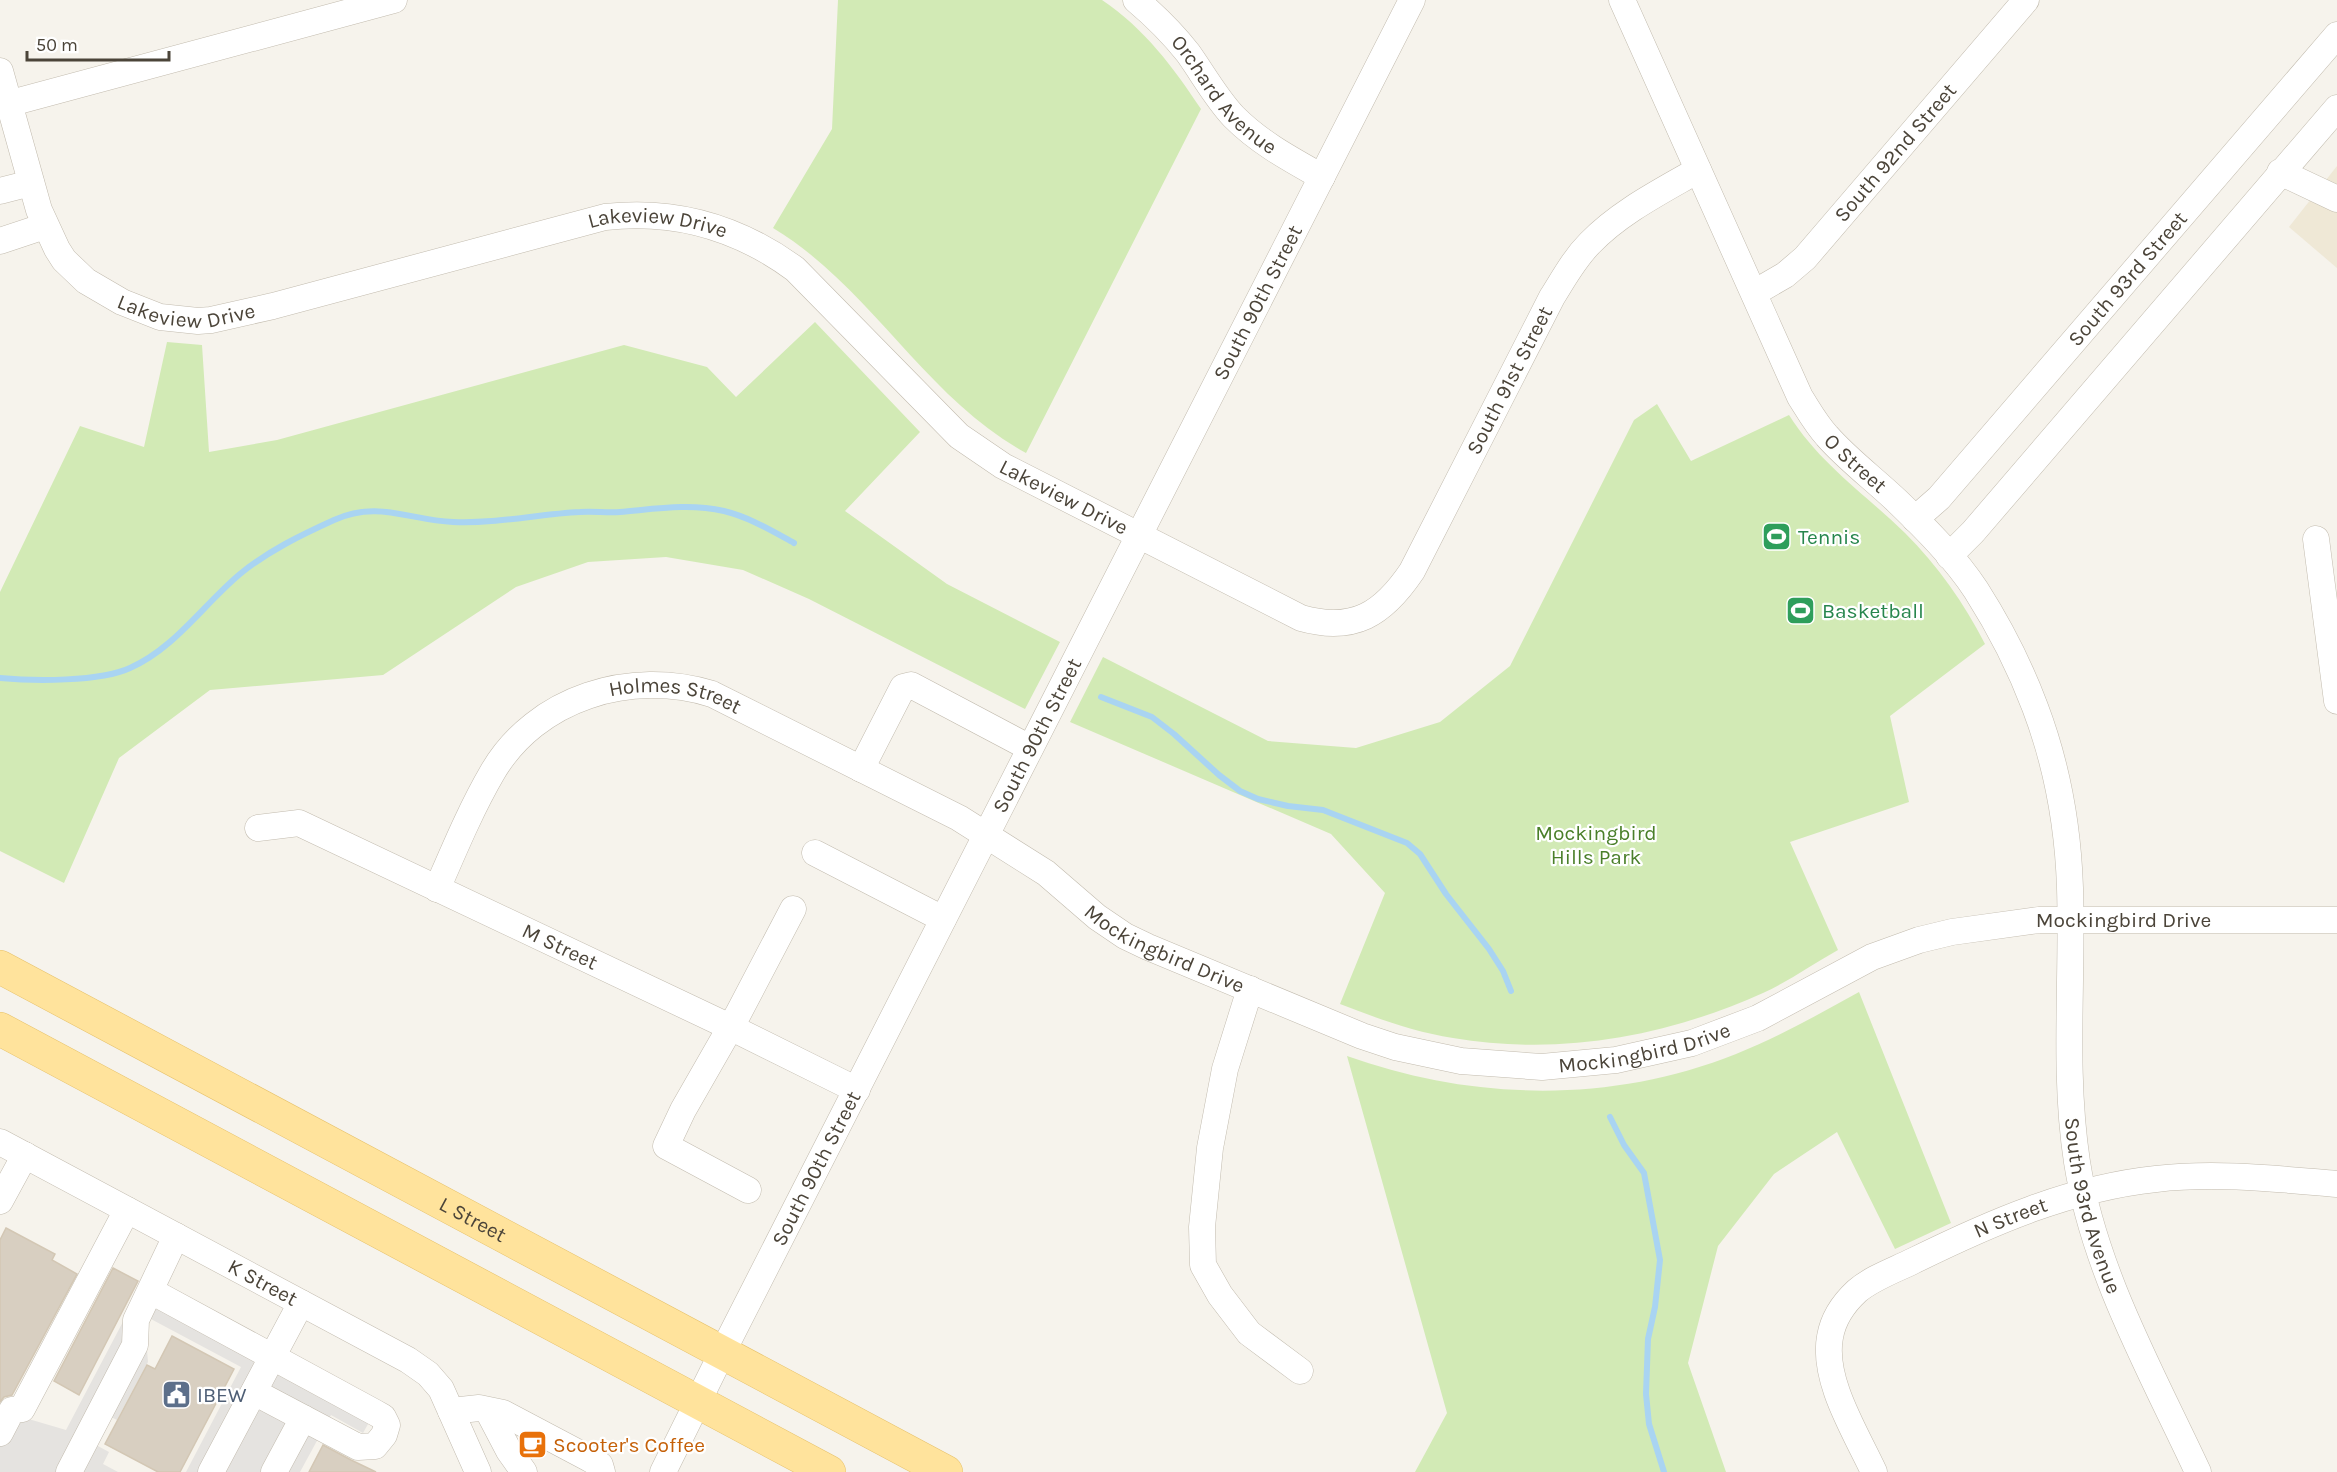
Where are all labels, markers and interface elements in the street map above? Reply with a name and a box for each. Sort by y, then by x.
scale bar [27,24,170,62]
street label: Orchard Avenue [1166,30,1281,159]
text: 50 m [36,34,78,56]
street label: South 92nd Street [1829,78,1961,227]
street label: Lakeview Drive [585,203,731,243]
street label: South 93rd Street [2063,206,2192,351]
street label: South 90th Street [1208,221,1307,384]
street label: Lakeview Drive [114,289,257,333]
street label: South 91st Street [1462,302,1557,459]
street label: O Street [1819,429,1892,498]
street label: Lakeview Drive [995,454,1132,540]
sports icon: Tennis [1761,521,1793,553]
place label: Tennis [1798,525,1860,549]
sports icon: Basketball [1785,595,1817,627]
place label: Basketball [1822,599,1924,623]
street label: South 90th Street [988,654,1086,817]
street label: Holmes Street [607,673,746,719]
park label: Mockingbird Hills Park [1535,821,1657,869]
street label: Mockingbird Drive [1079,899,1248,998]
street label: Mockingbird Drive [2036,908,2211,932]
street label: M Street [518,918,602,975]
street label: Mockingbird Drive [1557,1018,1734,1077]
street label: South 90th Street [767,1087,866,1250]
street label: South 93rd Avenue [2060,1116,2126,1297]
street label: L Street [435,1192,511,1247]
street label: N Street [1970,1192,2050,1243]
street label: K Street [224,1254,302,1311]
public building icon: IBEW [160,1379,192,1411]
place label: IBEW [197,1383,247,1407]
cafe icon: Scooter's Coffee [516,1429,548,1461]
place label: Scooter's Coffee [553,1433,705,1457]

